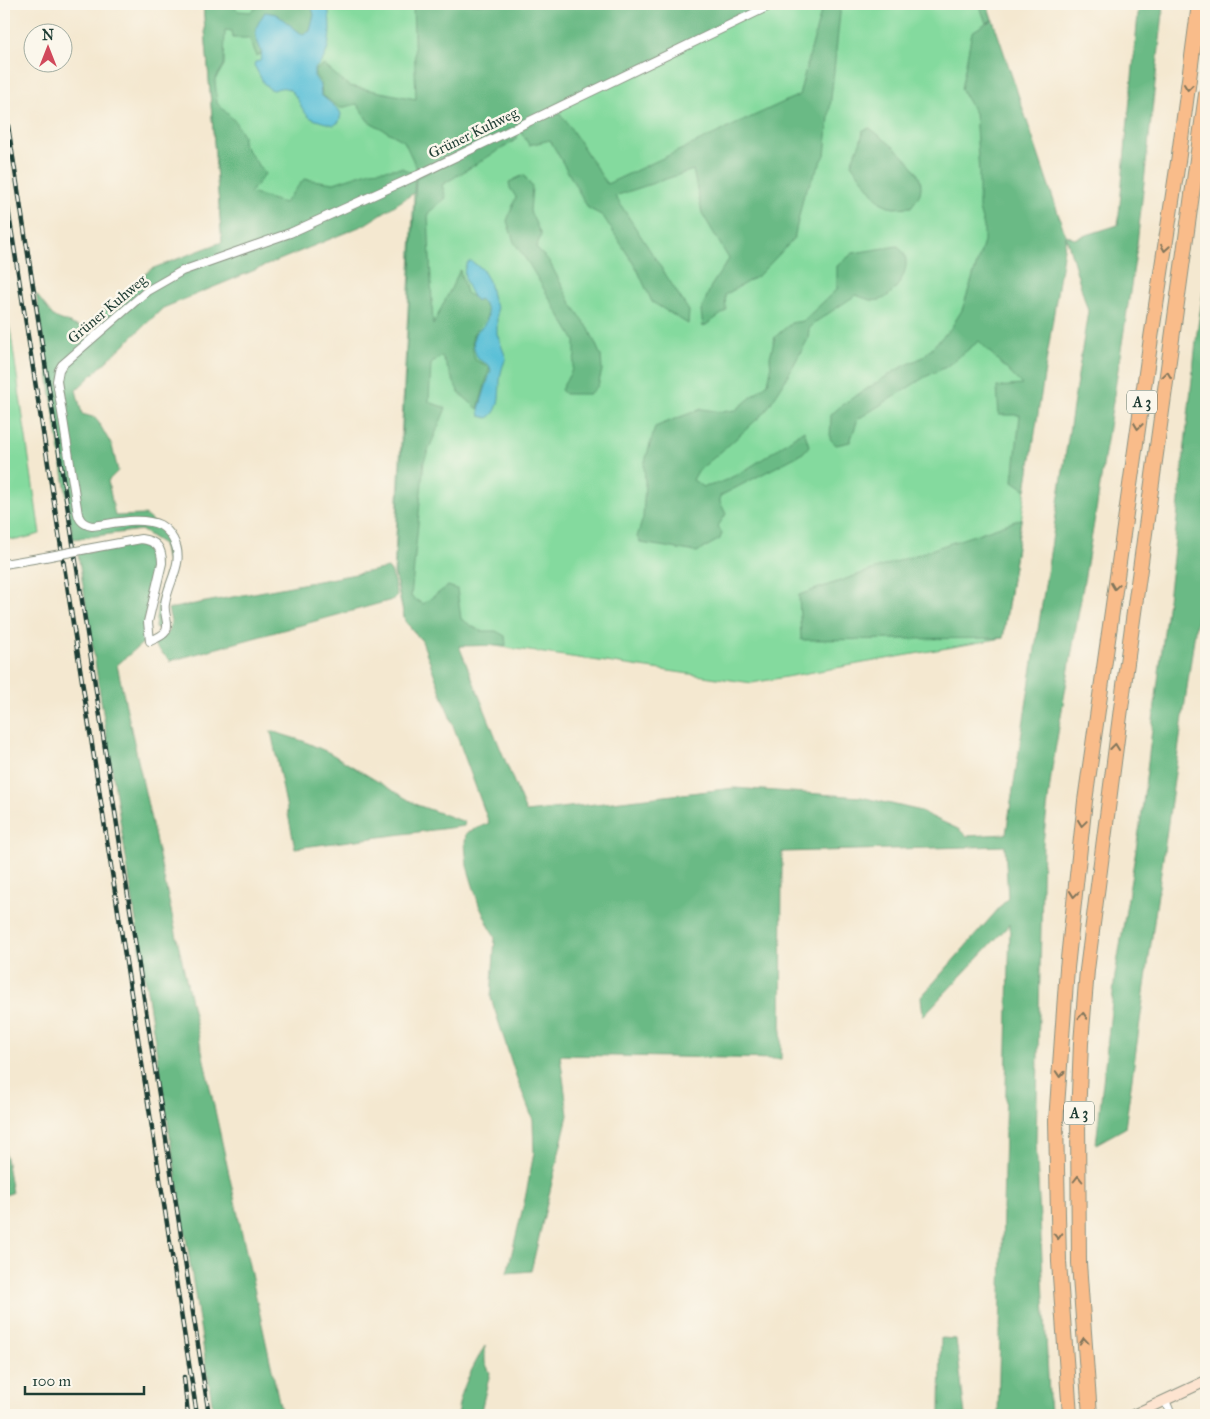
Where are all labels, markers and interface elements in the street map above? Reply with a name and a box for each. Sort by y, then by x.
north arrow [22,22,72,72]
text: N [42,27,54,44]
one-way arrow [1183,83,1194,91]
street label: Grüner Kuhweg [425,103,522,162]
one-way arrow [1160,244,1171,252]
street label: Grüner Kuhweg [64,270,151,347]
one-way arrow [1161,371,1172,379]
road number: A 3 [1127,391,1157,414]
one-way arrow [1133,422,1144,430]
one-way arrow [1110,583,1121,591]
one-way arrow [1110,742,1120,751]
one-way arrow [1077,819,1088,827]
one-way arrow [1069,891,1080,899]
one-way arrow [1078,1012,1089,1020]
one-way arrow [1054,1070,1065,1078]
road number: A 3 [1064,1102,1094,1124]
one-way arrow [1073,1174,1083,1182]
one-way arrow [1053,1232,1063,1240]
one-way arrow [1078,1337,1089,1345]
scale bar [25,1364,144,1396]
text: 100 m [32,1372,72,1390]

